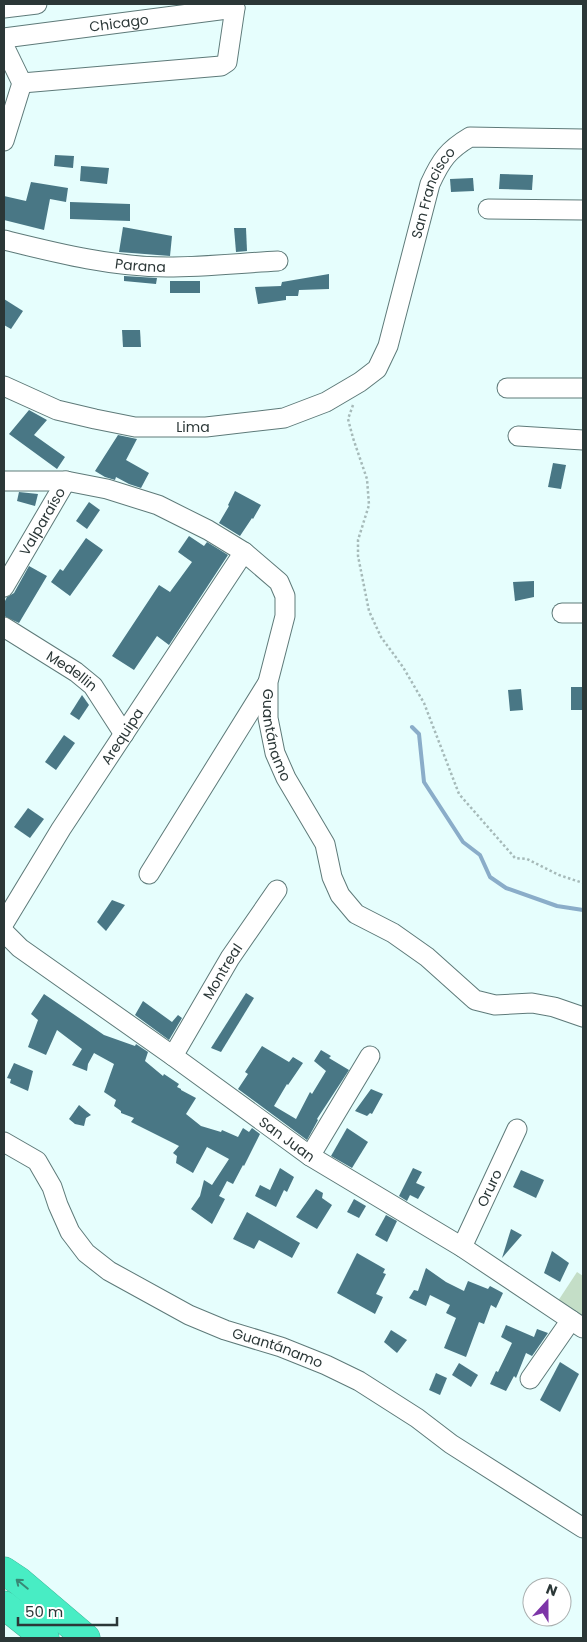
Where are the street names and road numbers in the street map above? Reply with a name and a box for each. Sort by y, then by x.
street label: Chicago [88,9,150,37]
street label: San Francisco [406,142,460,241]
street label: Parana [114,253,166,277]
street label: Lima [176,417,210,437]
street label: Valparaíso [15,484,70,559]
street label: Medellin [43,646,102,696]
street label: Guantánamo [258,689,296,784]
street label: Arequipa [96,704,148,769]
street label: Montreal [198,939,247,1003]
street label: San Juan [255,1112,319,1166]
street label: Oruro [472,1166,507,1210]
street label: Guantánamo [230,1323,326,1373]

